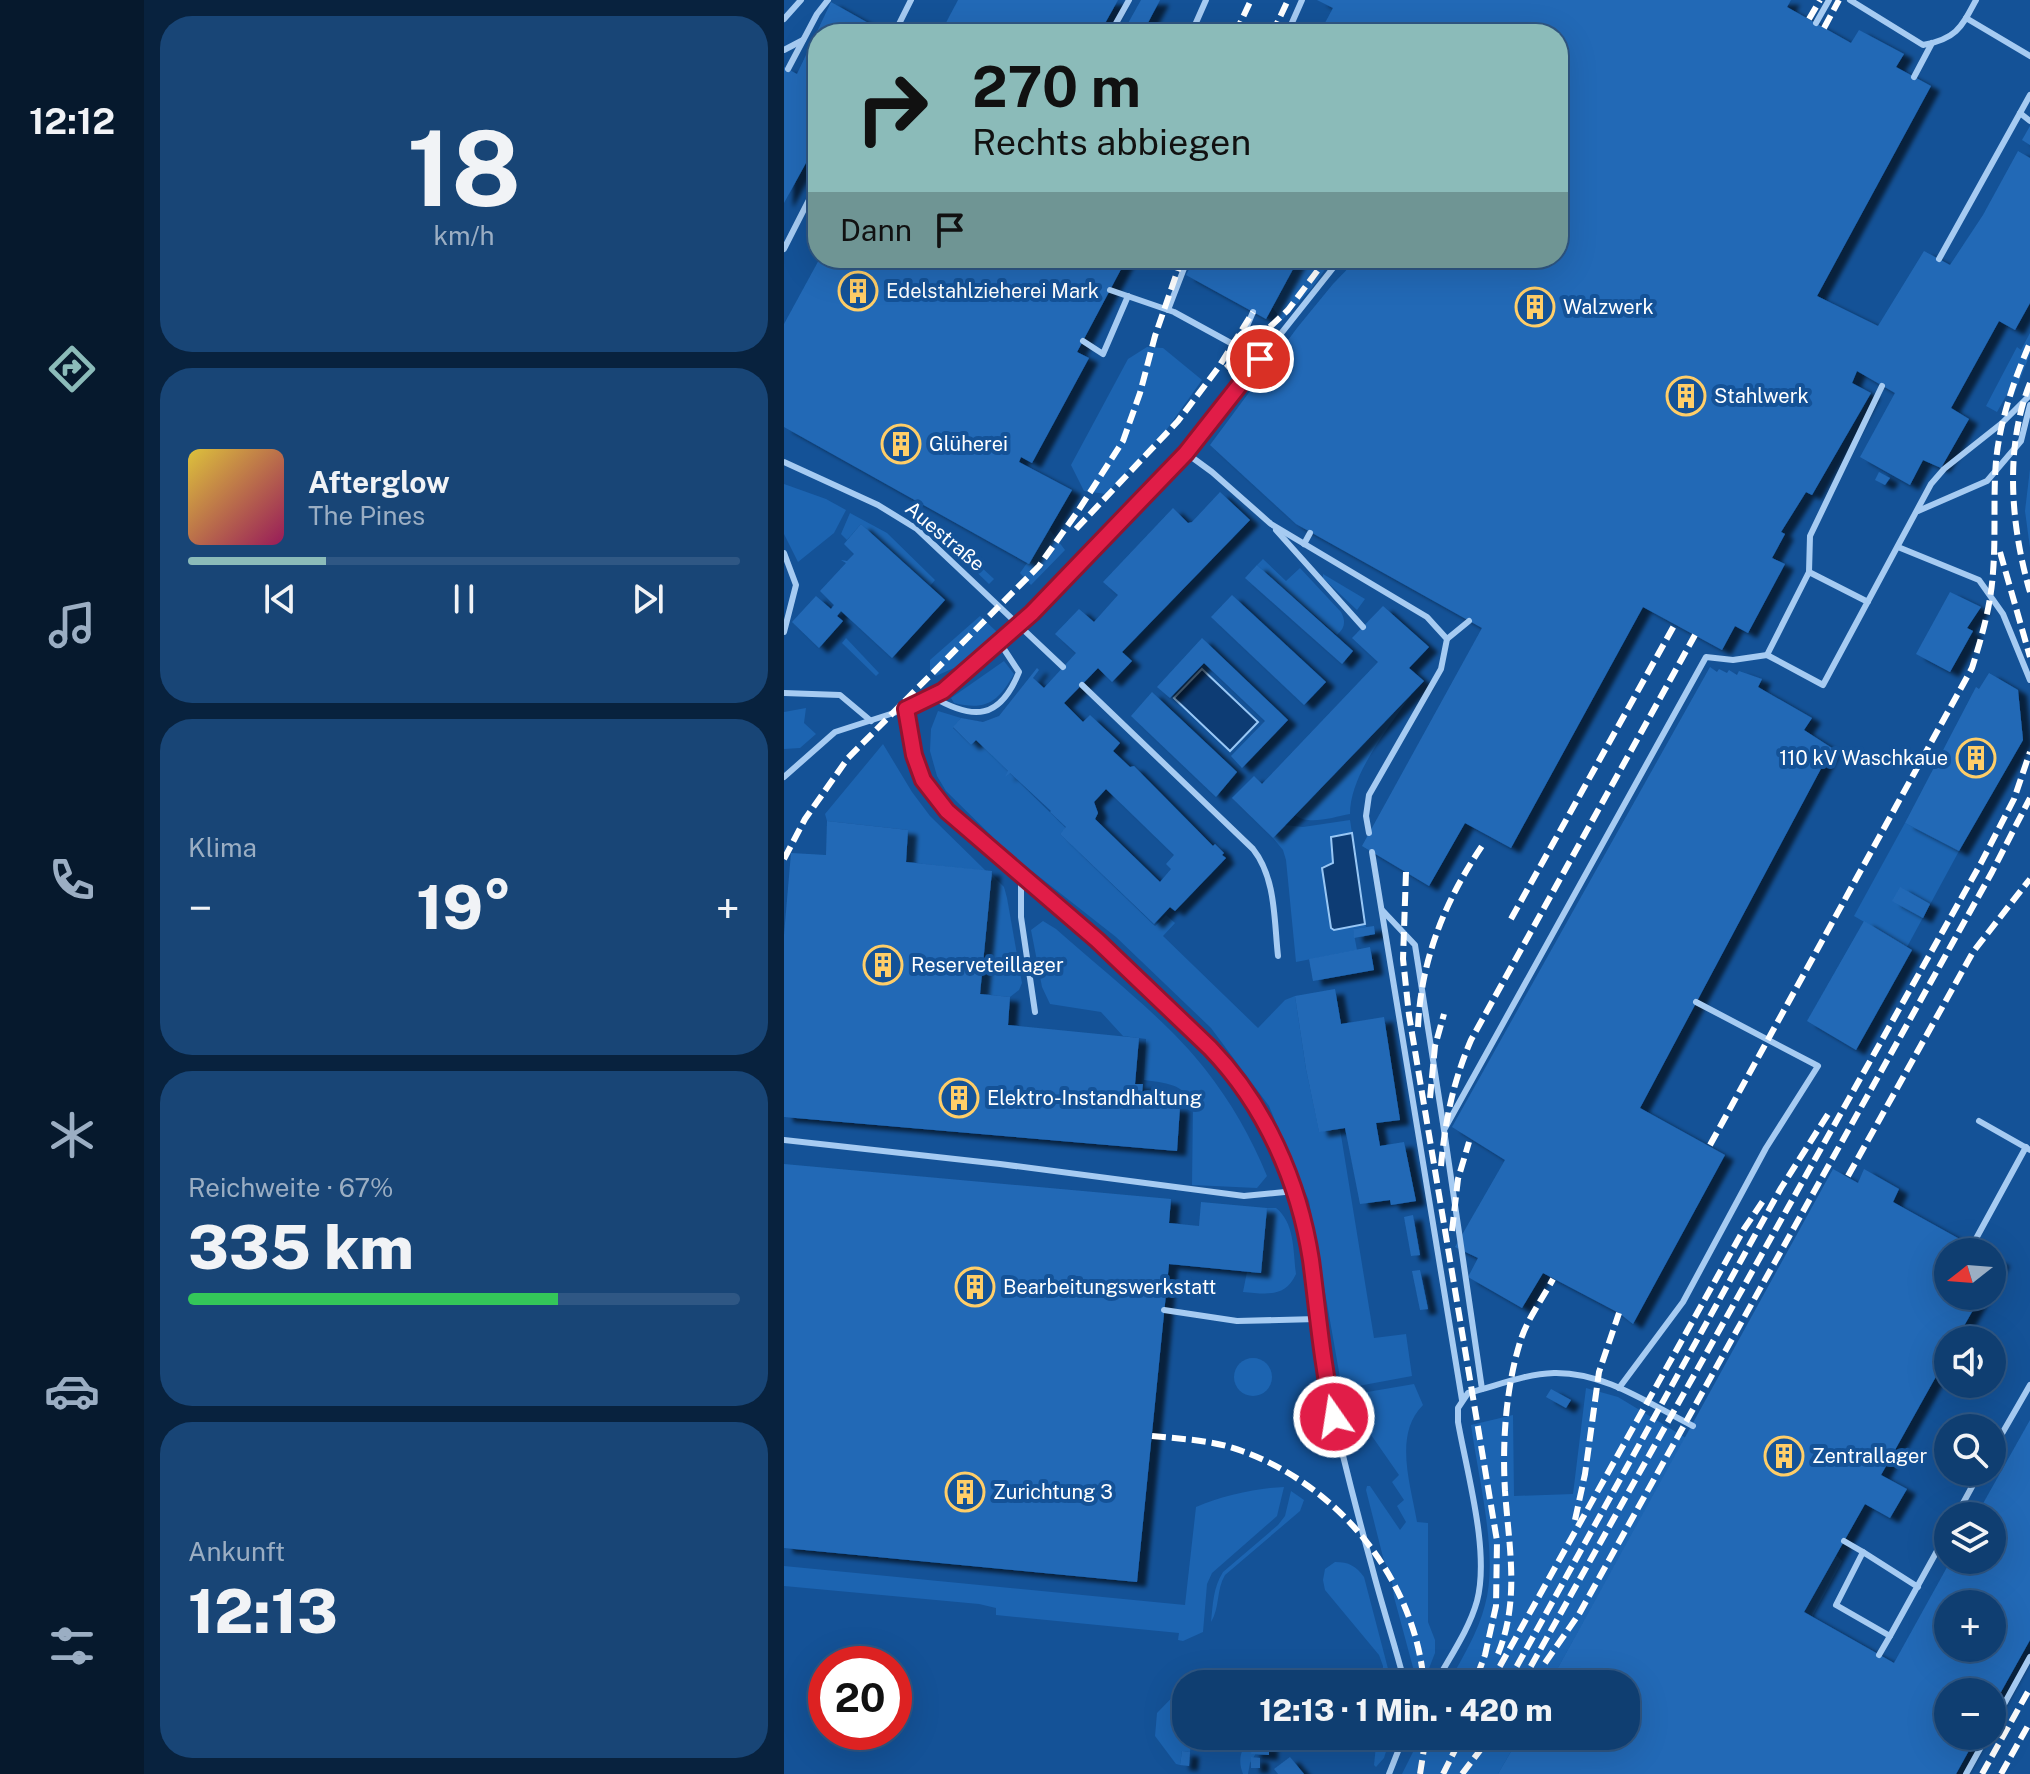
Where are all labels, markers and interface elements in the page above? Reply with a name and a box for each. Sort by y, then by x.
text: 270 m [972,54,1141,120]
icon: right [840,56,944,160]
text: 12:12 [29,100,115,142]
text: 18 [407,107,521,229]
text: Rechts abbiegen [972,121,1251,163]
icon: arrive [928,208,972,252]
text: Dann [840,212,912,248]
text: km/h [433,220,495,251]
building icon: Edelstahlzieherei Mark [837,270,879,312]
place label: Edelstahlzieherei Mark [886,279,1099,303]
building icon: Walzwerk [1514,286,1556,328]
place label: Walzwerk [1563,295,1654,319]
pin [1226,325,1294,393]
icon: arrive [1238,337,1282,381]
icon: directions [44,341,100,397]
building icon: Stahlwerk [1665,375,1707,417]
place label: Stahlwerk [1714,384,1809,408]
building icon: Glüherei [880,423,922,465]
place label: Glüherei [929,432,1008,456]
text: Afterglow [308,464,450,500]
street label: Auestraße [900,496,990,576]
text: The Pines [308,500,425,531]
icon: previous [258,577,302,621]
icon: pause [442,577,486,621]
icon: next [626,577,670,621]
icon: music [44,597,100,653]
building icon: 110 kV Waschkaue [1955,737,1997,779]
place label: 110 kV Waschkaue [1779,746,1948,770]
text: Klima [188,832,257,863]
icon: phone [44,852,100,908]
text: 19° [416,872,512,943]
text: − [188,882,212,934]
text: + [716,882,740,934]
building icon: Reserveteillager [862,944,904,986]
place label: Reserveteillager [911,953,1064,977]
building icon: Elektro-Instandhaltung [938,1077,980,1119]
place label: Elektro-Instandhaltung [987,1086,1202,1110]
icon: climate [44,1107,100,1163]
text: Reichweite · 67% [188,1172,394,1203]
text: 335 km [188,1212,414,1283]
north arrow [1934,1238,2006,1310]
map controls [1934,1238,2006,1750]
building icon: Bearbeitungswerkstatt [954,1266,996,1308]
place label: Bearbeitungswerkstatt [1003,1275,1216,1299]
button: sound [1934,1326,2006,1398]
icon: car [44,1363,100,1419]
position arrow [1292,1375,1376,1459]
button: search [1934,1414,2006,1486]
building icon: Zentrallager [1763,1435,1805,1477]
place label: Zentrallager [1812,1444,1927,1468]
building icon: Zurichtung 3 [944,1471,986,1513]
place label: Zurichtung 3 [993,1480,1113,1504]
button: layers [1934,1502,2006,1574]
text: Ankunft [188,1536,285,1567]
text: 12:13 [188,1576,338,1647]
button: + [1934,1590,2006,1662]
icon: filters [44,1618,100,1674]
speed limit sign: 20 [808,1646,912,1750]
button: − [1934,1678,2006,1750]
text: 12:13 · 1 Min. · 420 m [1259,1692,1553,1728]

